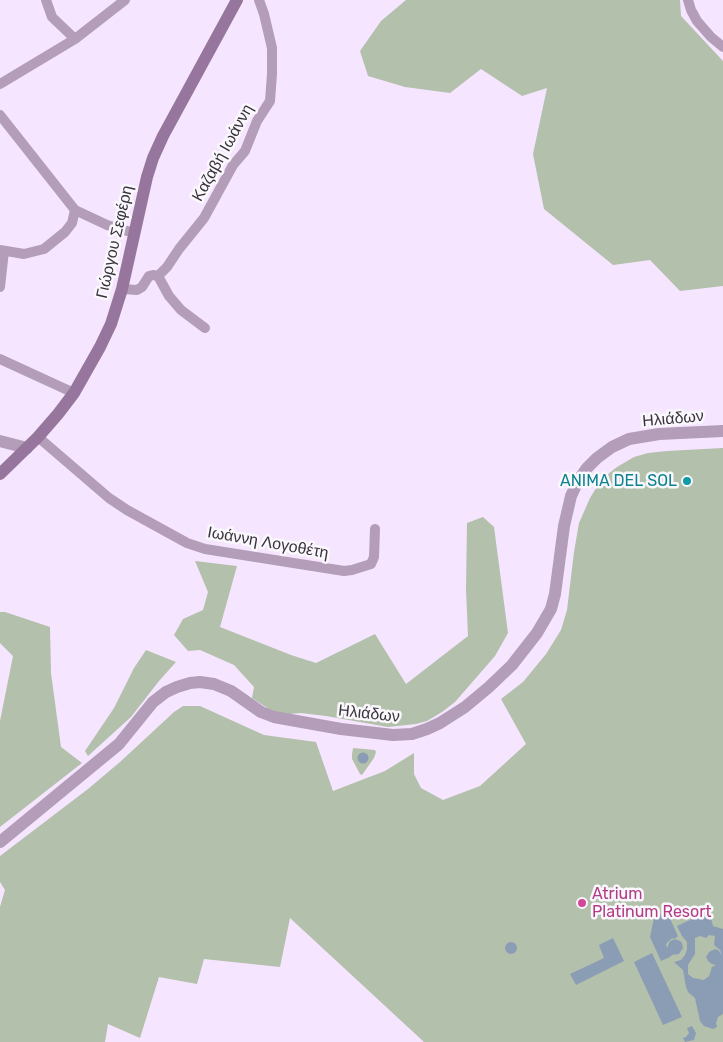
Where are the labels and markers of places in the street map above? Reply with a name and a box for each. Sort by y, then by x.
place label: ANIMA DEL SOL [560,471,677,491]
marker: ANIMA DEL SOL [681,475,693,487]
place label: Atrium Platinum Resort [592,884,712,922]
marker: Atrium Platinum Resort [576,897,588,909]

